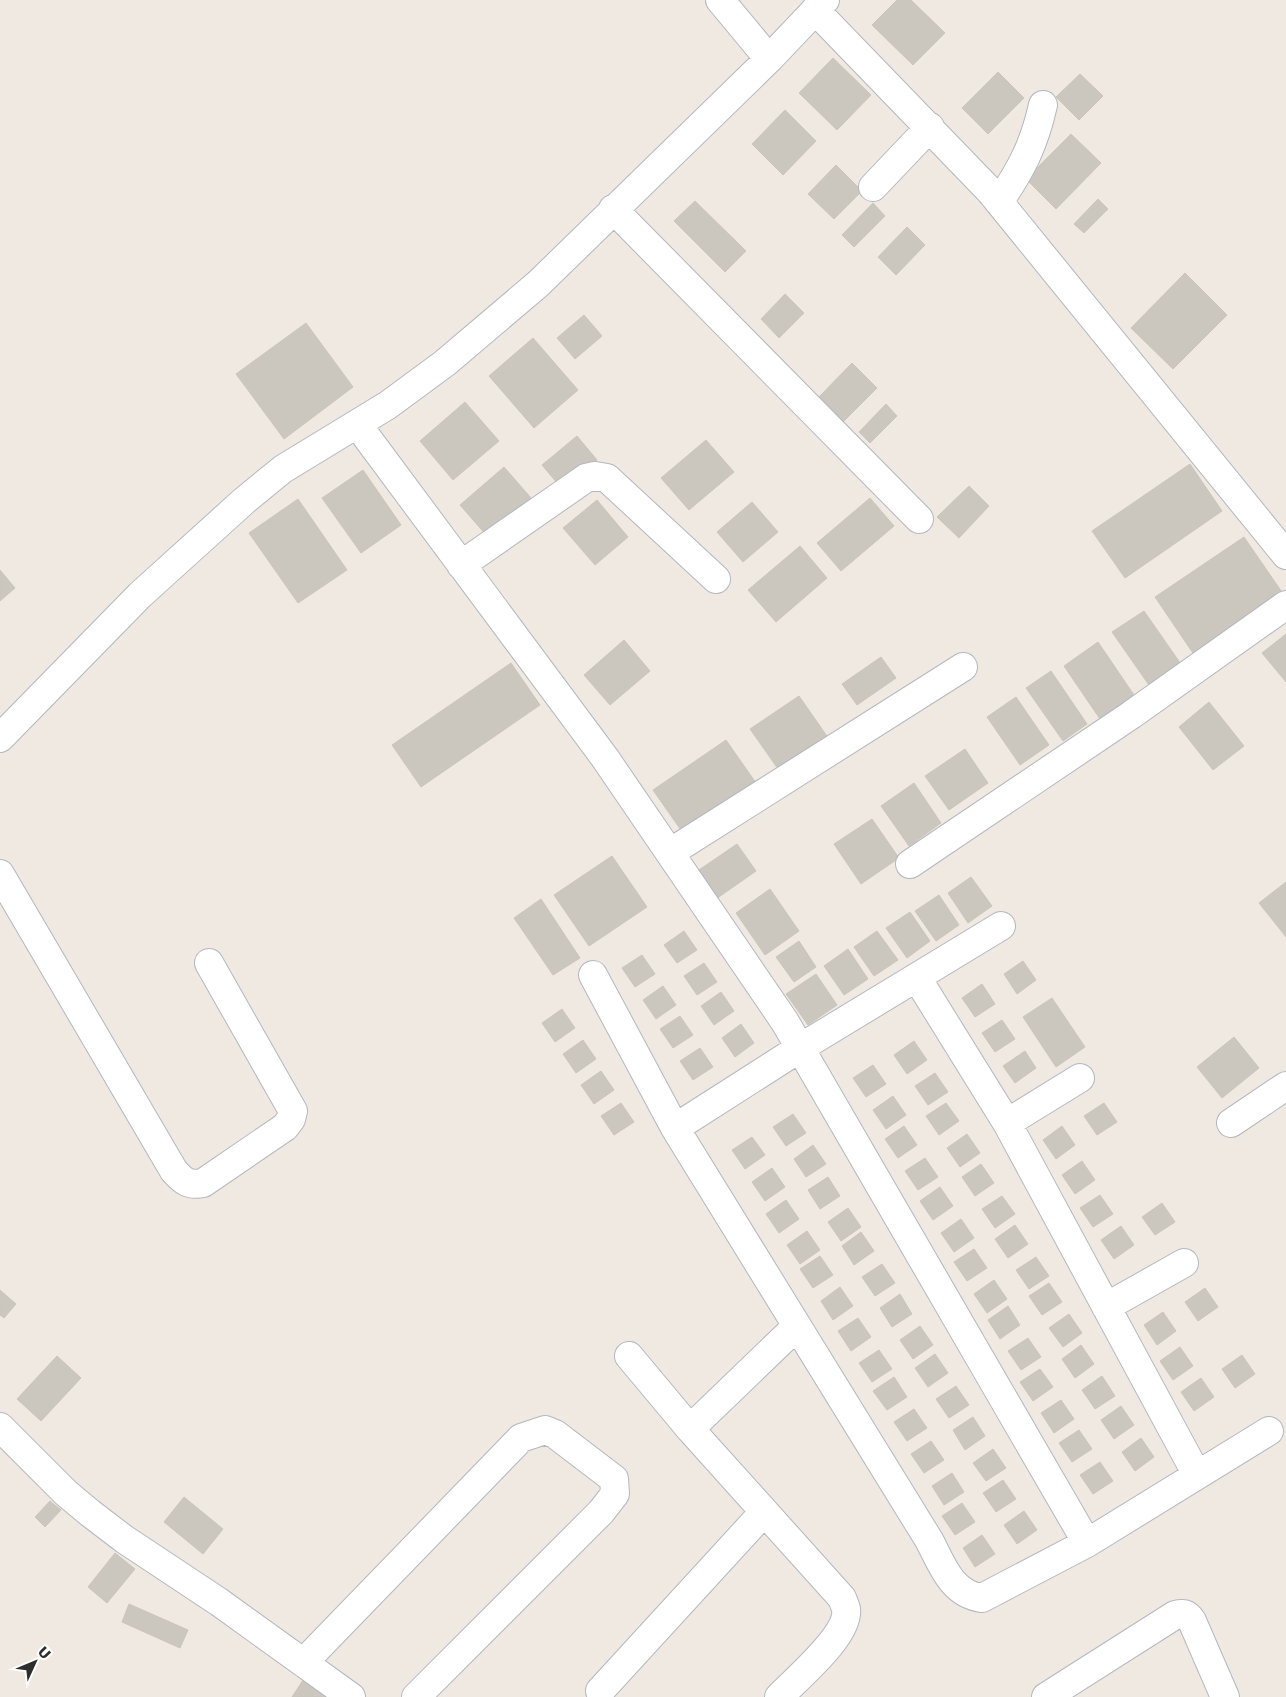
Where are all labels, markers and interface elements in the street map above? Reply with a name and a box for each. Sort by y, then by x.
north arrow [10,1637,60,1687]
text: U [35,1643,54,1663]

